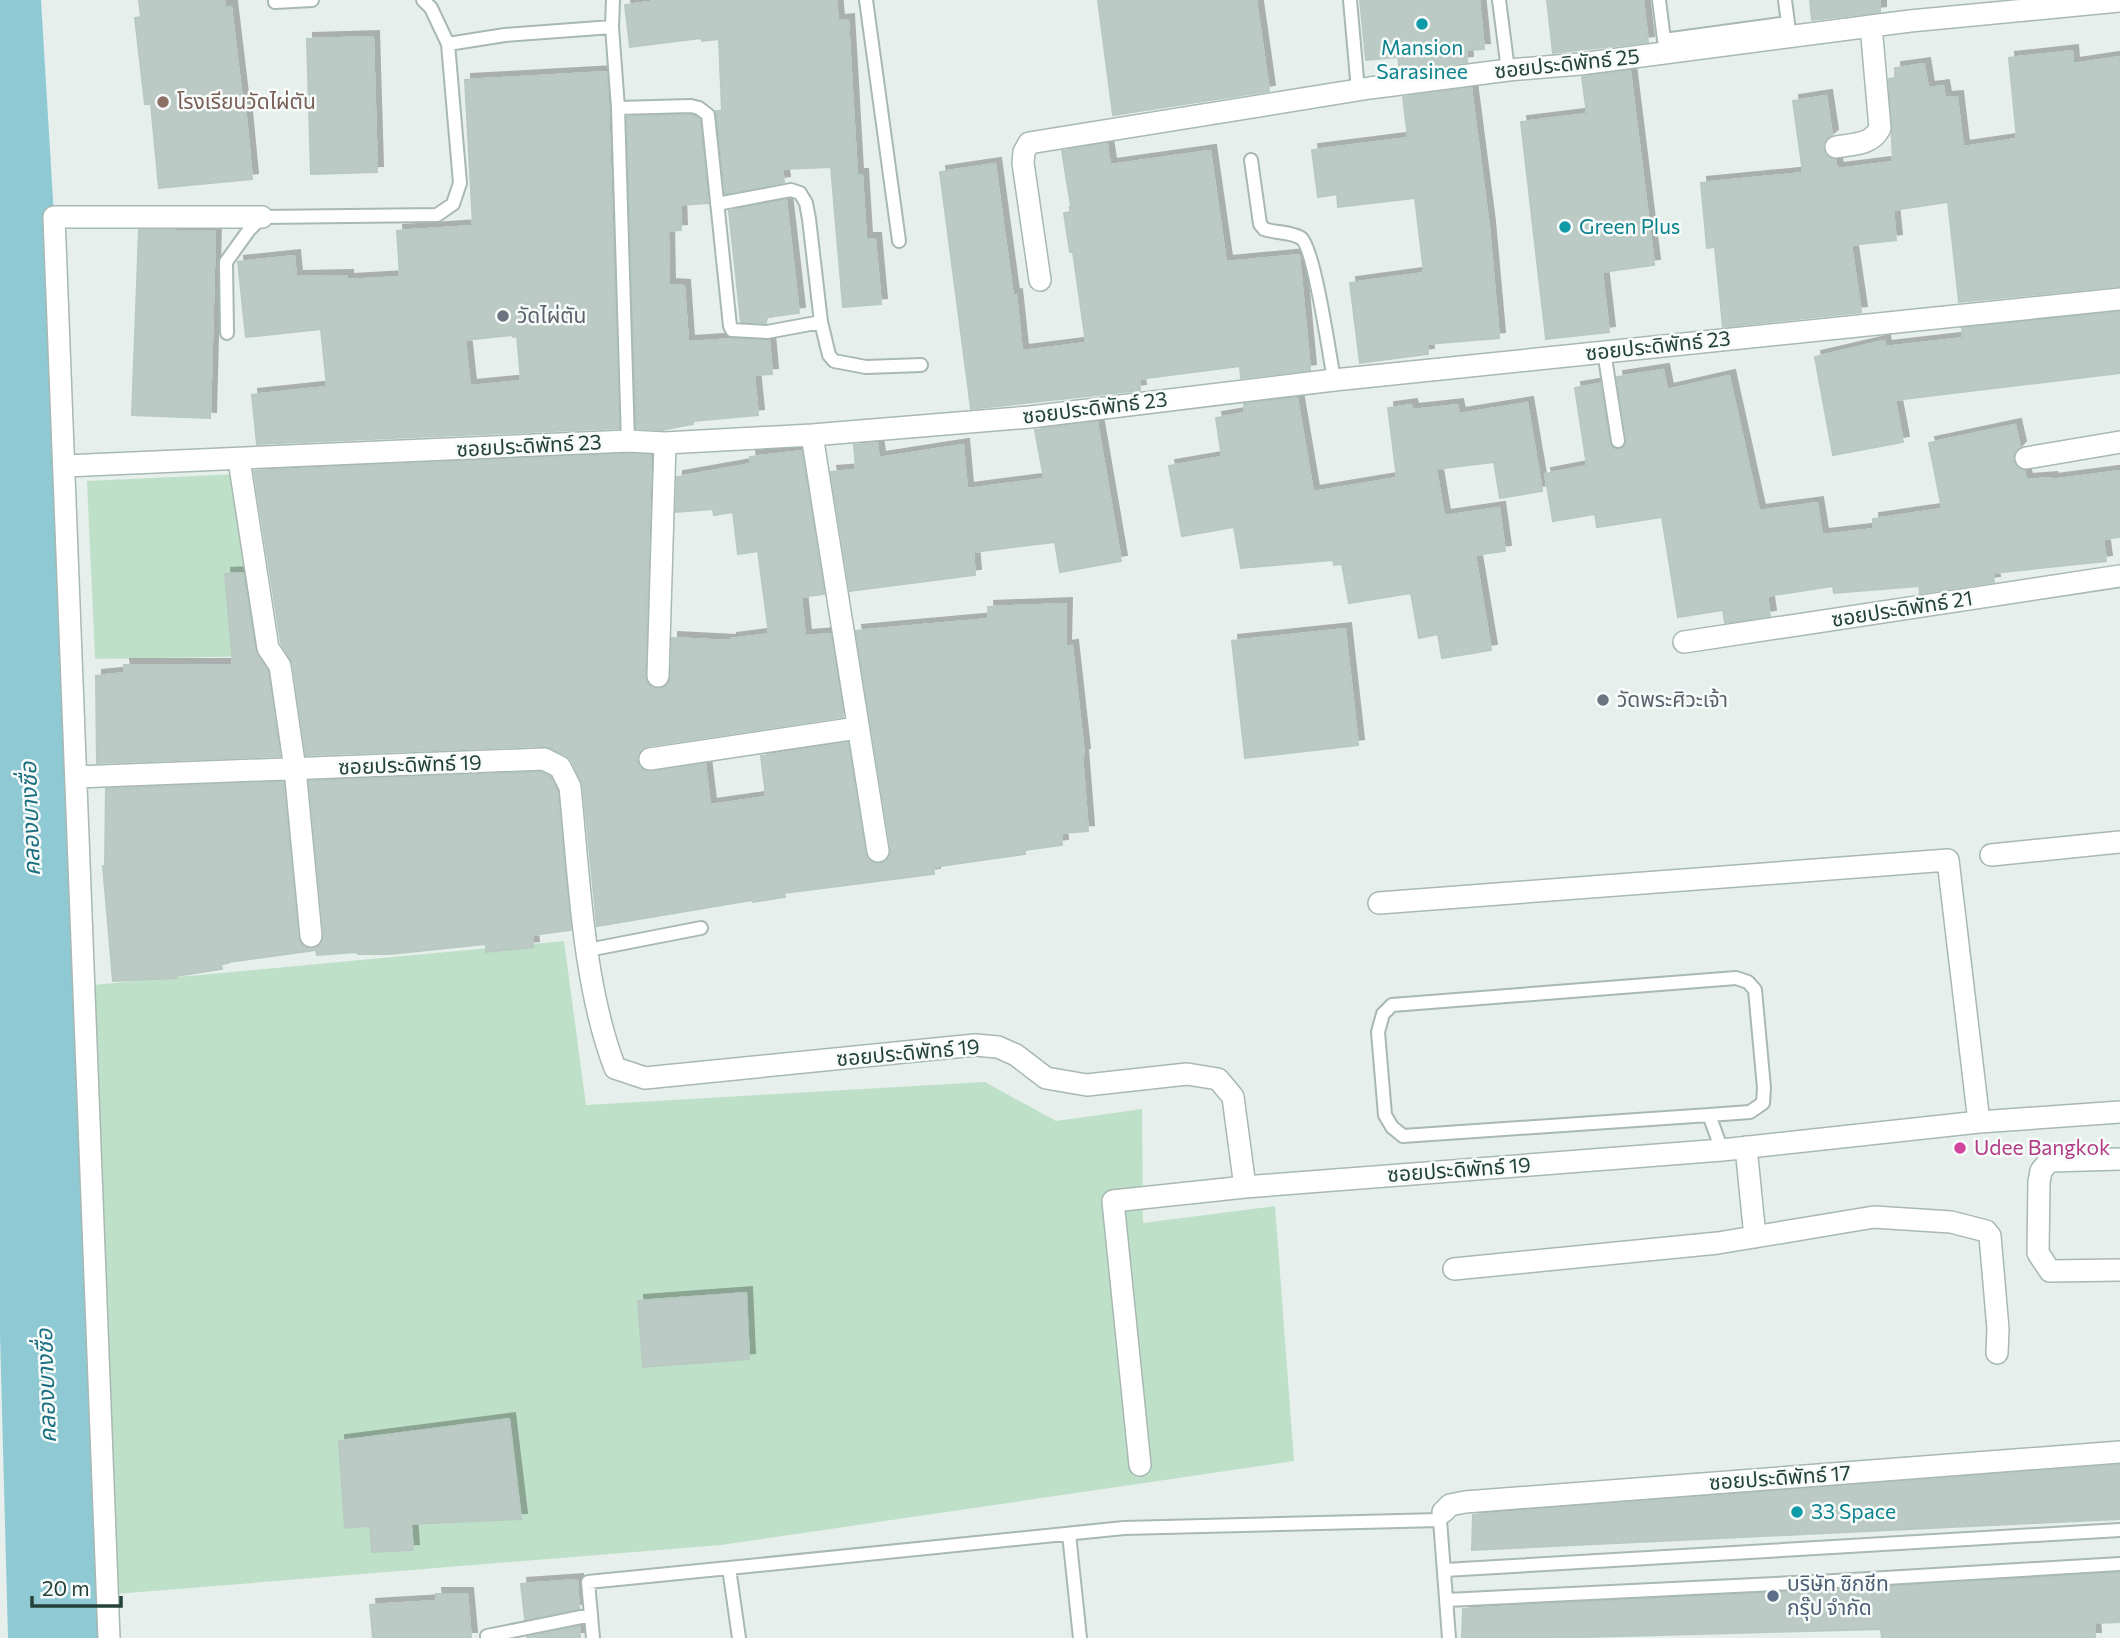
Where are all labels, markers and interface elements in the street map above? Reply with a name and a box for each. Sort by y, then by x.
marker: Mansion Sarasinee [1414,16,1430,32]
place label: Mansion Sarasinee [1376,34,1468,83]
street label: ซอยประดิพัทธ์ 25 [1493,42,1641,83]
place label: โรงเรียนวัดไผ่ตัน [177,88,316,113]
marker: โรงเรียนวัดไผ่ตัน [155,94,171,110]
place label: Green Plus [1579,213,1680,238]
marker: Green Plus [1557,219,1573,235]
place label: วัดไผ่ตัน [517,302,587,327]
marker: วัดไผ่ตัน [495,308,511,324]
street label: ซอยประดิพัทธ์ 23 [1584,324,1732,365]
street label: ซอยประดิพัทธ์ 23 [1021,385,1169,428]
street label: ซอยประดิพัทธ์ 23 [456,428,602,461]
street label: ซอยประดิพัทธ์ 21 [1829,584,1974,631]
place label: วัดพระศิวะเจ้า [1617,686,1728,711]
marker: วัดพระศิวะเจ้า [1595,692,1611,708]
street label: ซอยประดิพัทธ์ 19 [338,749,482,779]
water label: คลองบางซื่อ [12,761,45,877]
street label: ซอยประดิพัทธ์ 19 [835,1033,981,1070]
place label: Udee Bangkok [1974,1134,2110,1159]
marker: Udee Bangkok [1952,1140,1968,1156]
street label: ซอยประดิพัทธ์ 19 [1386,1151,1531,1186]
water label: คลองบางซื่อ [28,1328,61,1444]
street label: ซอยประดิพัทธ์ 17 [1708,1459,1852,1494]
place label: 33 Space [1811,1498,1896,1523]
marker: 33 Space [1789,1504,1805,1520]
scale bar [32,1564,121,1608]
place label: บริษัท ซิกชีท กรุ๊ป จำกัด [1787,1570,1889,1621]
text: 20 m [42,1575,90,1600]
marker: บริษัท ซิกชีท กรุ๊ป จำกัด [1765,1588,1781,1604]

